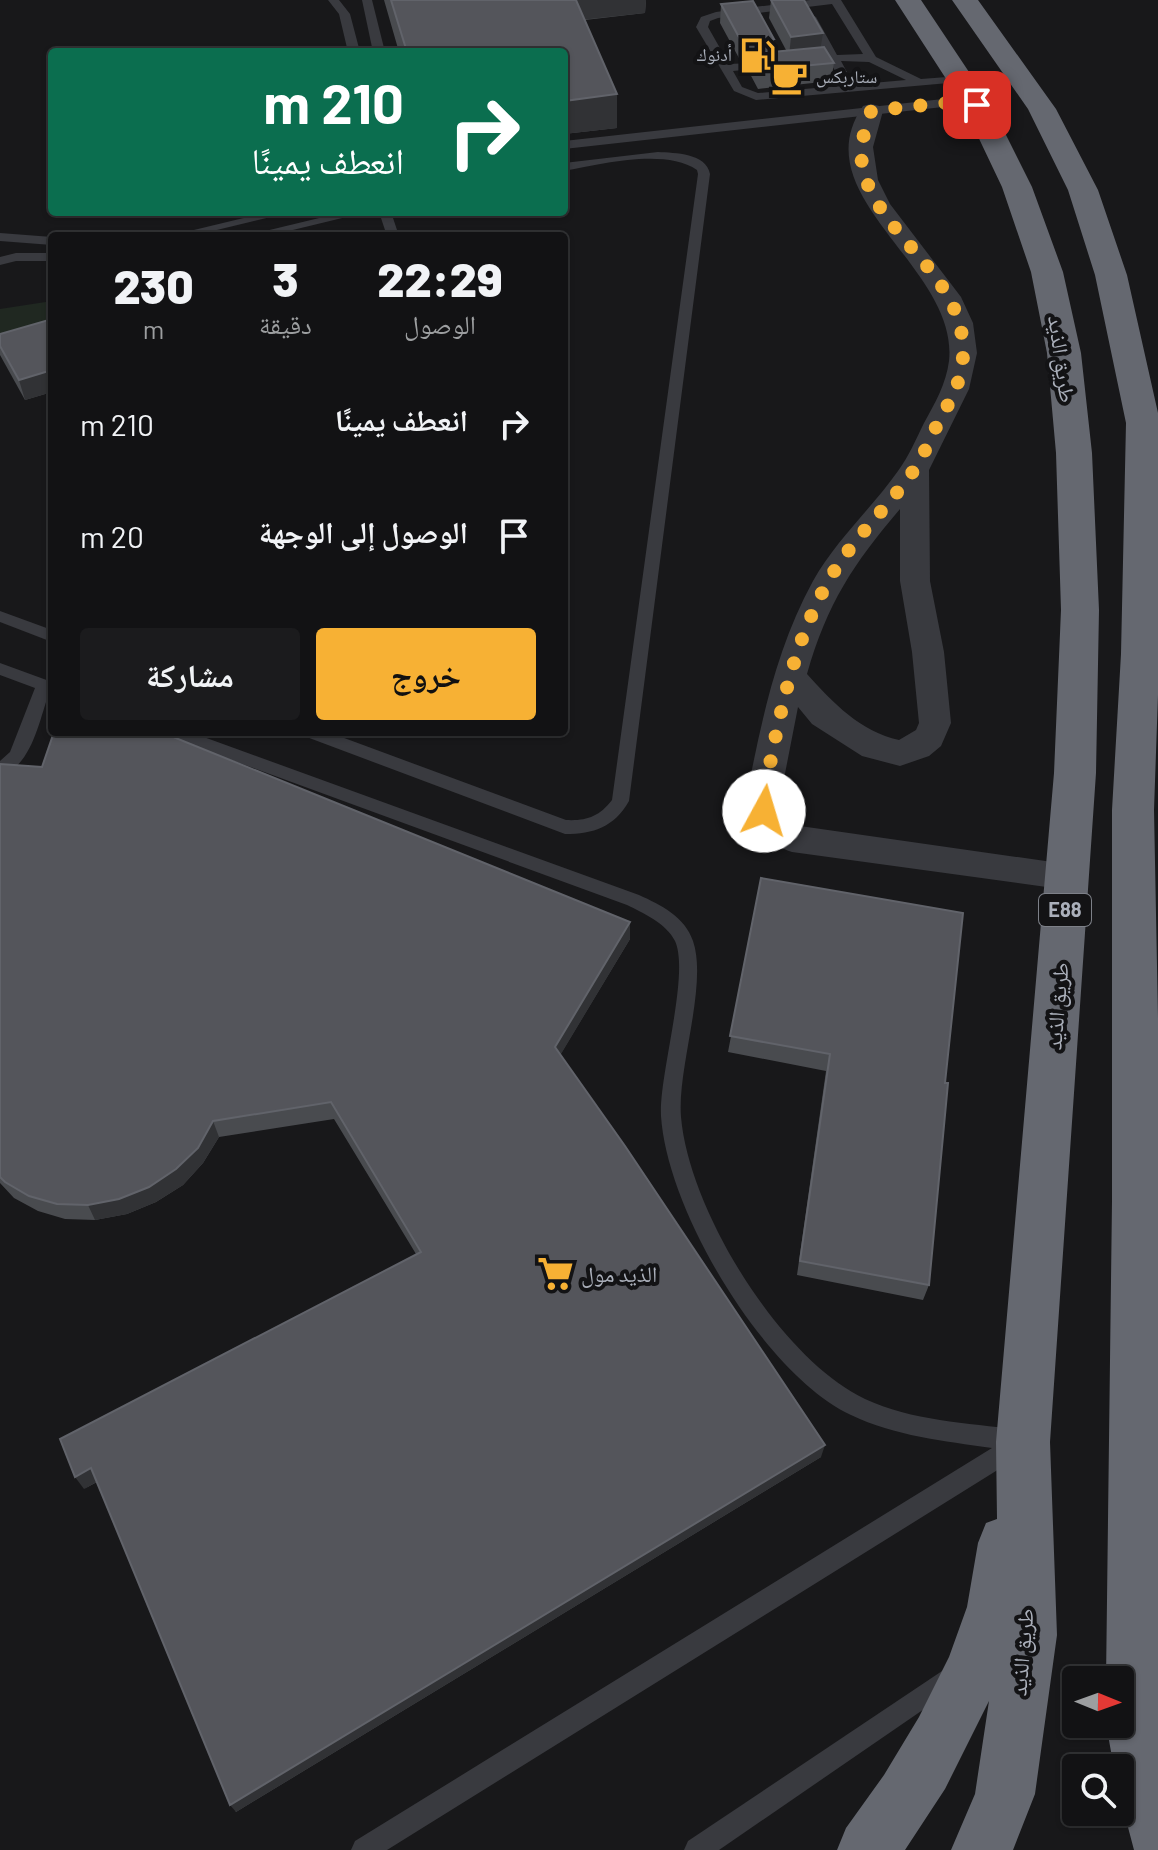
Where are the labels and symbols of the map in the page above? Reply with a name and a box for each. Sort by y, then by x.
fuel station icon: أدنوك [739,36,777,74]
place label: أدنوك [697,43,732,65]
cafe icon: ستاربكس [771,58,809,96]
place label: ستاربكس [816,65,877,88]
pin [943,71,1011,139]
street label: طريق الذيد [1042,314,1082,404]
position arrow [722,769,806,853]
road number: E88 [1039,894,1091,926]
street label: طريق الذيد [1039,961,1075,1051]
supermarket icon: الذيد مول [536,1255,574,1293]
place label: الذيد مول [581,1260,657,1288]
street label: طريق الذيد [1004,1607,1040,1697]
north arrow [1062,1666,1134,1738]

